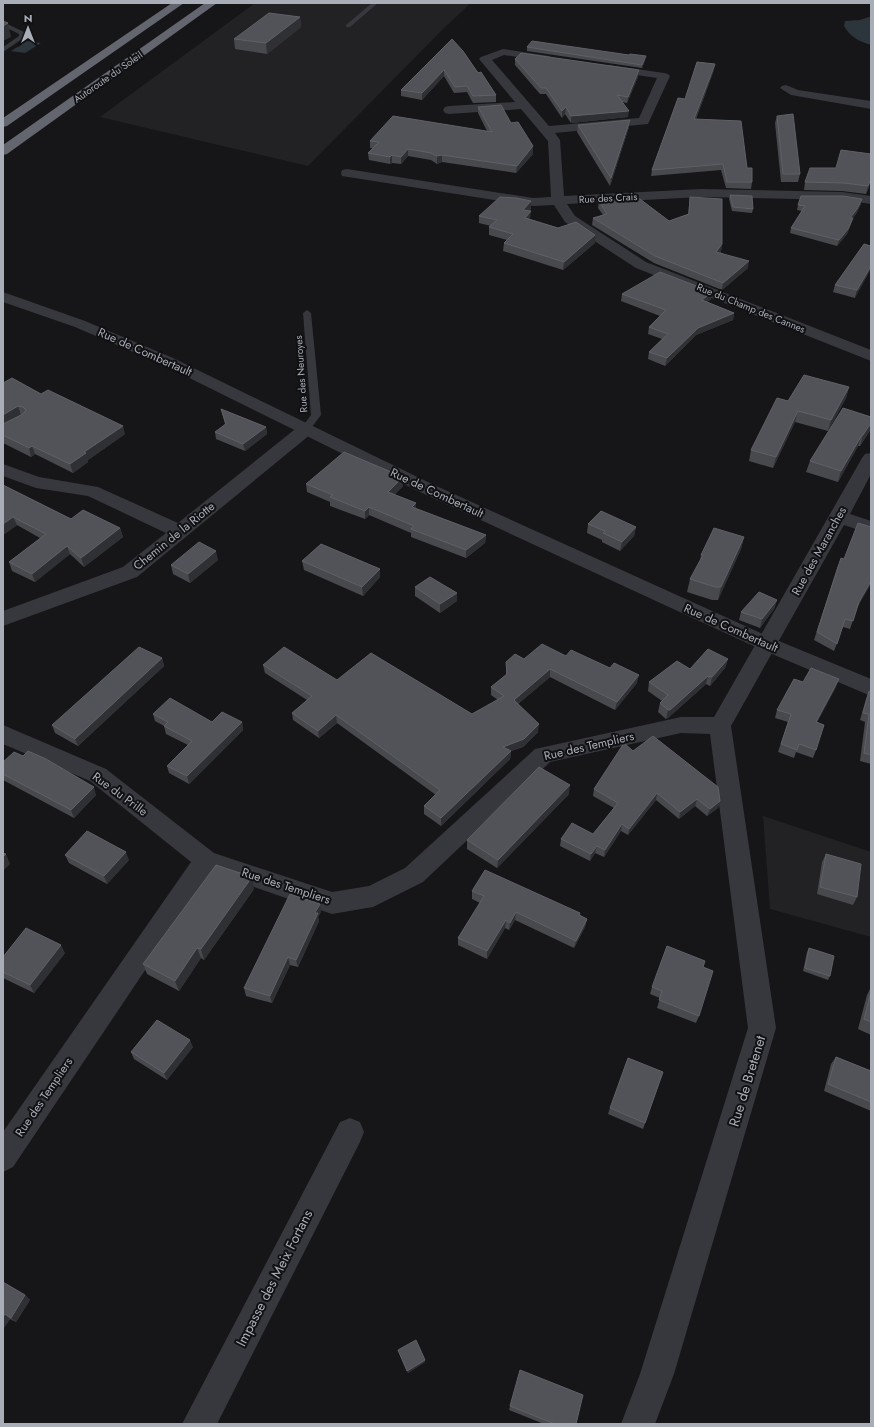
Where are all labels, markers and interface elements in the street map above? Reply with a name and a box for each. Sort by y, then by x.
north arrow [8,8,48,48]
text: N [24,10,32,26]
street label: Autoroute du Soleil [70,48,146,106]
street label: Rue des Crais [578,189,638,207]
street label: Rue du Champ des Cannes [695,279,807,337]
street label: Rue de Combertault [95,323,195,381]
street label: Rue des Neuroyes [291,335,311,413]
street label: Rue de Combertault [387,463,487,523]
street label: Chemin de la Riotte [129,497,219,575]
street label: Rue des Maranches [787,503,851,599]
street label: Rue de Combertault [681,599,781,657]
street label: Rue des Templiers [542,727,636,765]
street label: Rue du Prille [88,768,152,820]
street label: Rue des Templiers [239,863,333,909]
street label: Rue de Bretenet [724,1032,771,1129]
street label: Rue des Templiers [11,1054,77,1140]
street label: Impasse des Meix Fortans [231,1206,317,1350]

